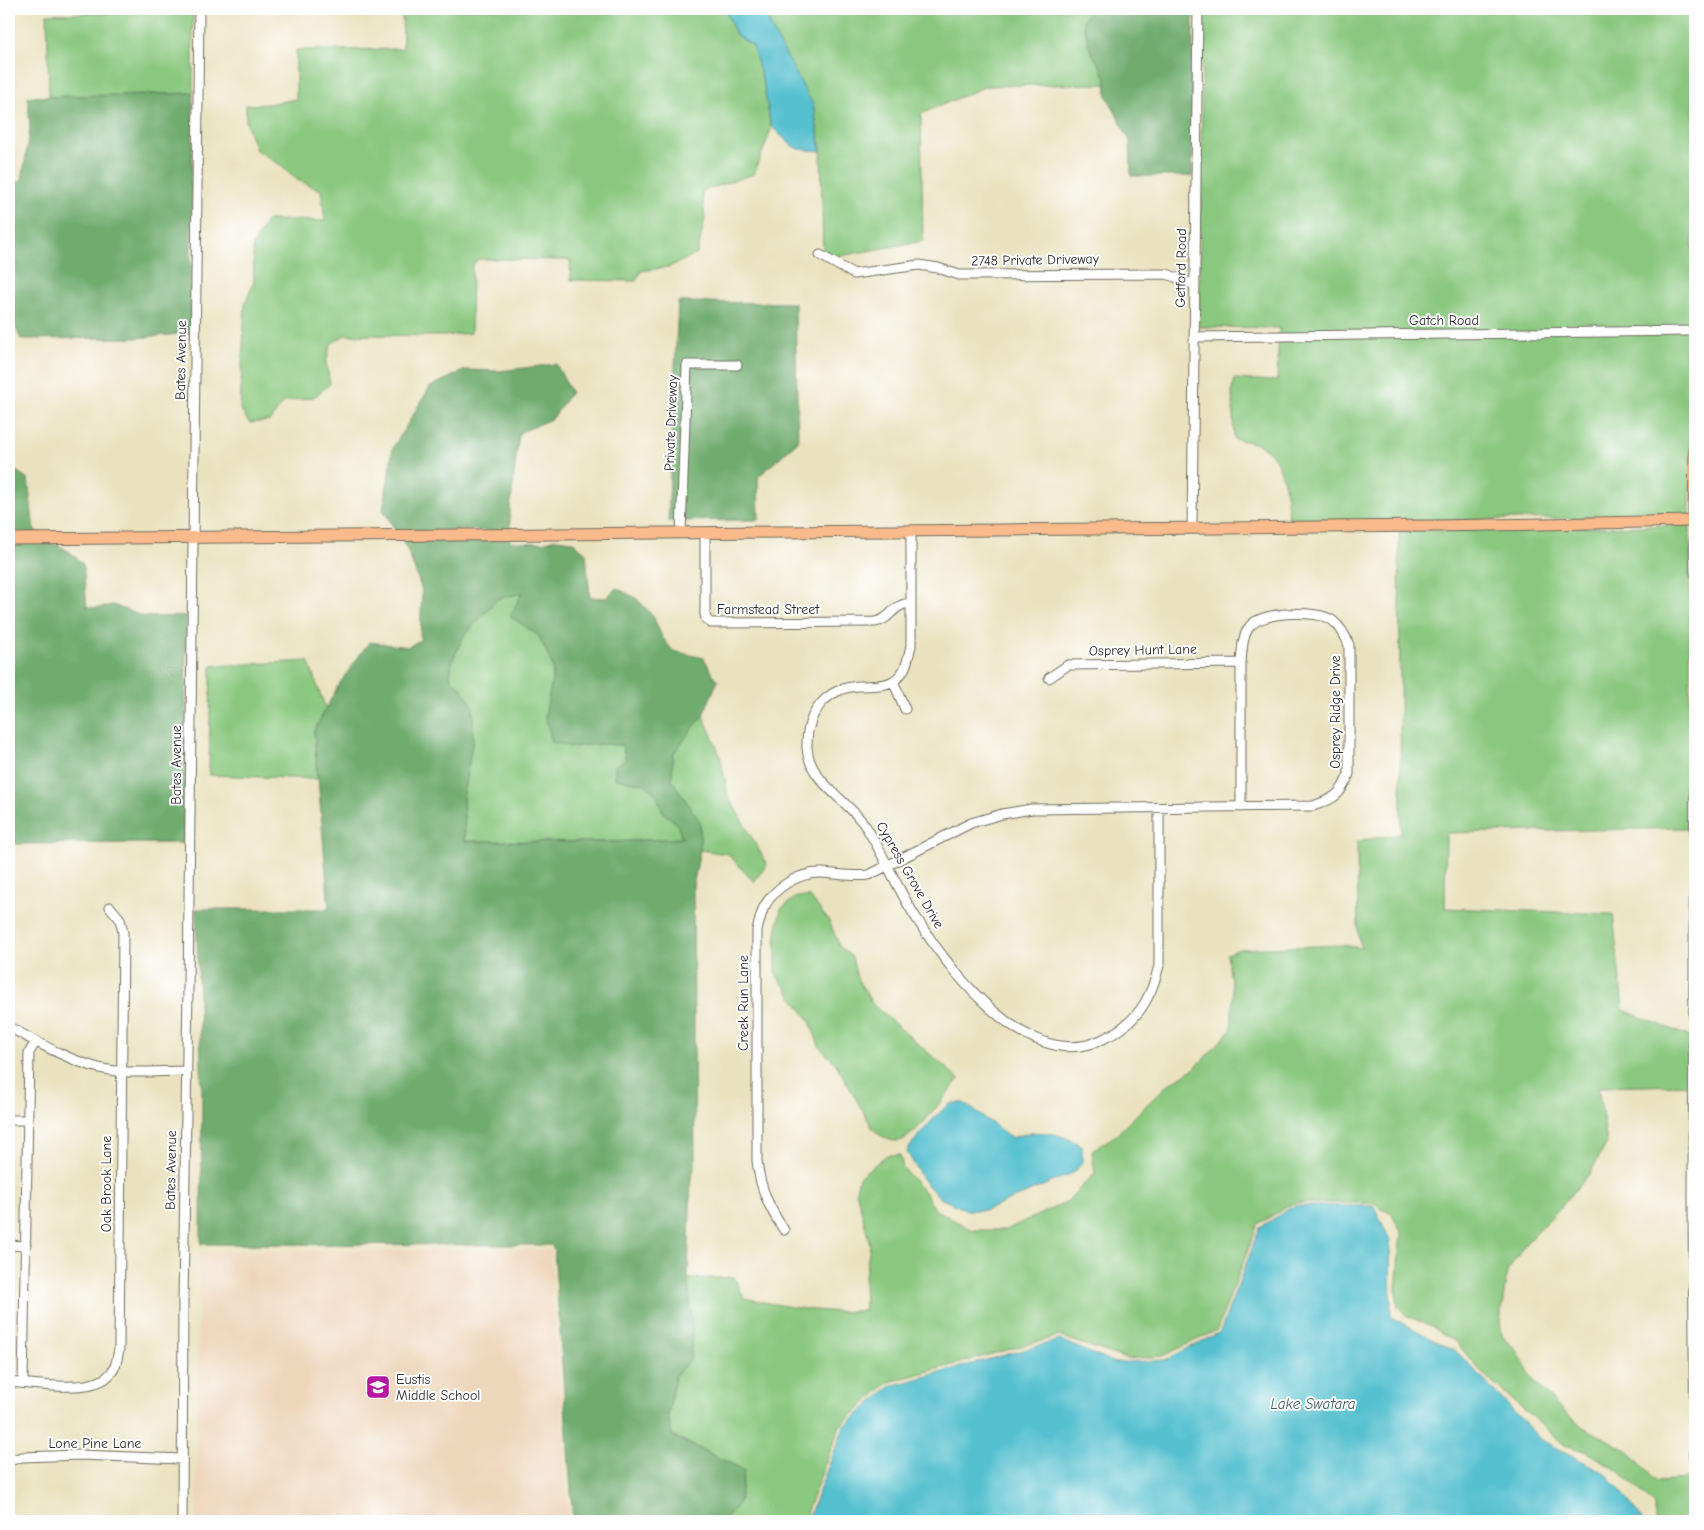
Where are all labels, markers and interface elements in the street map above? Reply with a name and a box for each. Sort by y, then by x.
street label: Getford Road [1172,228,1190,308]
street label: 2748 Private Driveway [971,250,1100,270]
street label: Gatch Road [1409,312,1479,329]
street label: Bates Avenue [172,320,190,400]
street label: Private Driveway [661,374,681,471]
street label: Farmstead Street [717,601,820,618]
street label: Osprey Hunt Lane [1089,641,1197,659]
street label: Osprey Ridge Drive [1327,655,1344,769]
street label: Bates Avenue [168,725,185,805]
street label: Cypress Grove Drive [872,818,948,932]
street label: Creek Run Lane [735,955,752,1051]
street label: Bates Avenue [162,1130,180,1210]
street label: Oak Brook Lane [98,1136,115,1232]
place label: Eustis Middle School [396,1371,480,1404]
school or university icon: Eustis Middle School [365,1374,391,1400]
water label: Lake Swatara [1270,1395,1356,1413]
street label: Lone Pine Lane [49,1435,141,1452]

